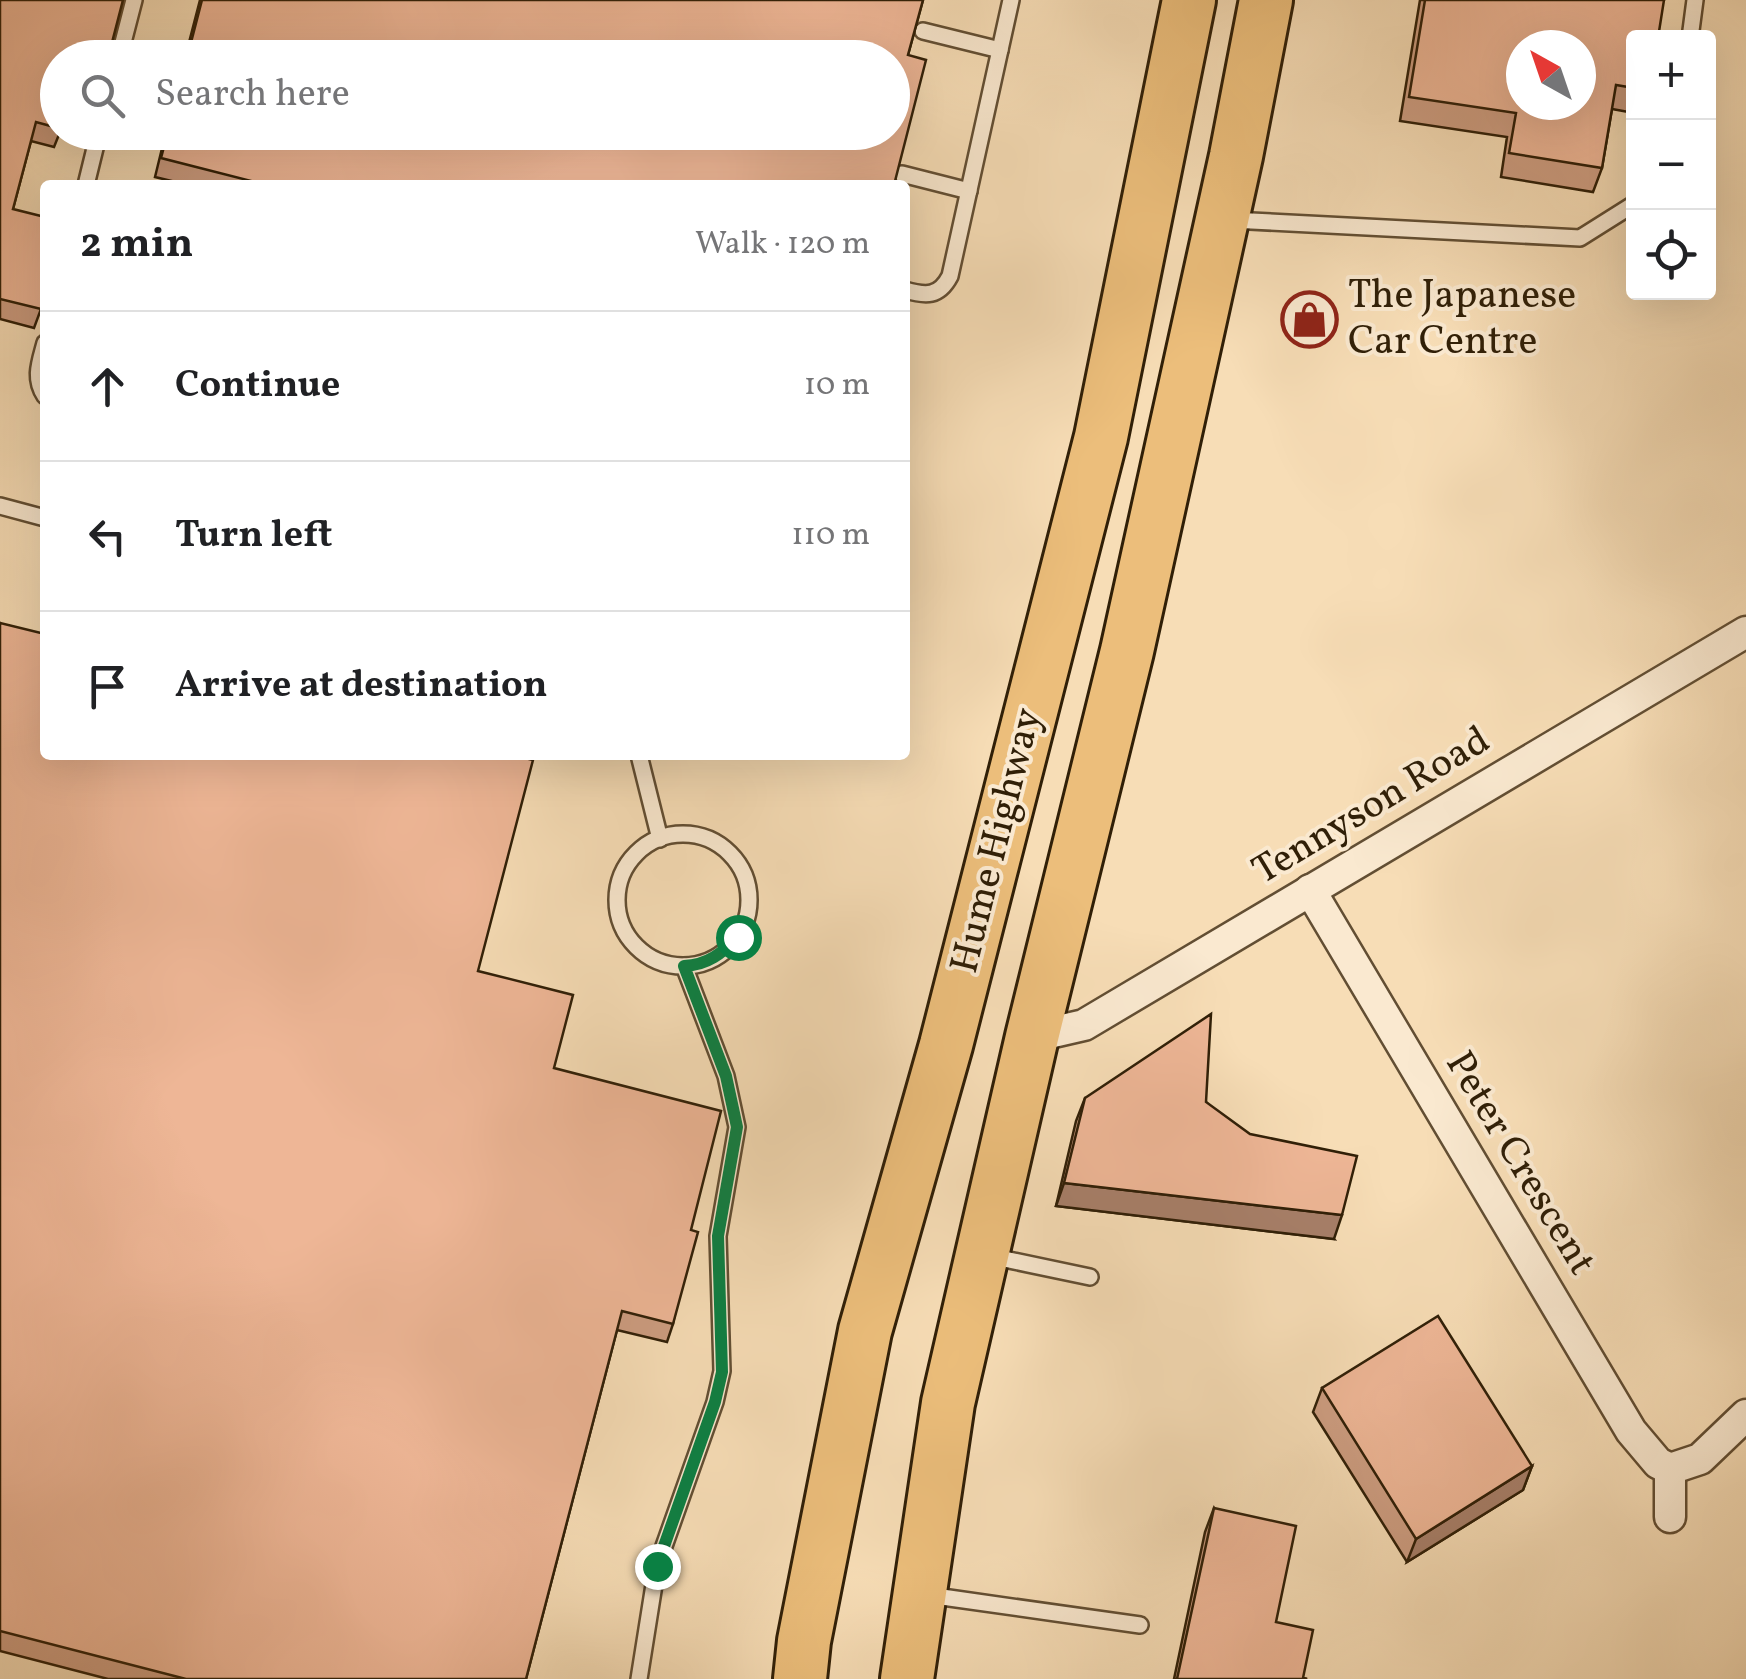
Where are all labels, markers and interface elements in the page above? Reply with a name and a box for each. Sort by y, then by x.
north arrow [1506,30,1596,120]
map controls [1626,30,1716,300]
button: + [1626,30,1716,120]
search box [40,40,910,150]
icon: search [75,68,130,123]
text: Search here [155,69,350,122]
button: − [1626,120,1716,210]
button: locate [1626,210,1716,300]
text: 2 min [80,216,193,275]
text: Walk · 120 m [695,223,870,267]
place label: The Japanese Car Centre [1348,269,1576,371]
shop icon: The Japanese Car Centre [1279,290,1339,350]
icon: ahead [80,359,135,414]
text: Continue [175,360,340,413]
text: 10 m [804,364,870,408]
icon: left [80,509,135,564]
text: Turn left [175,510,332,563]
text: 110 m [791,514,870,558]
icon: arrive [80,659,135,714]
text: Arrive at destination [175,660,548,713]
street label: Hume Highway [938,702,1058,979]
street label: Tennyson Road [1243,714,1501,900]
route start [716,915,762,961]
street label: Peter Crescent [1430,1041,1608,1287]
route end [635,1544,681,1590]

